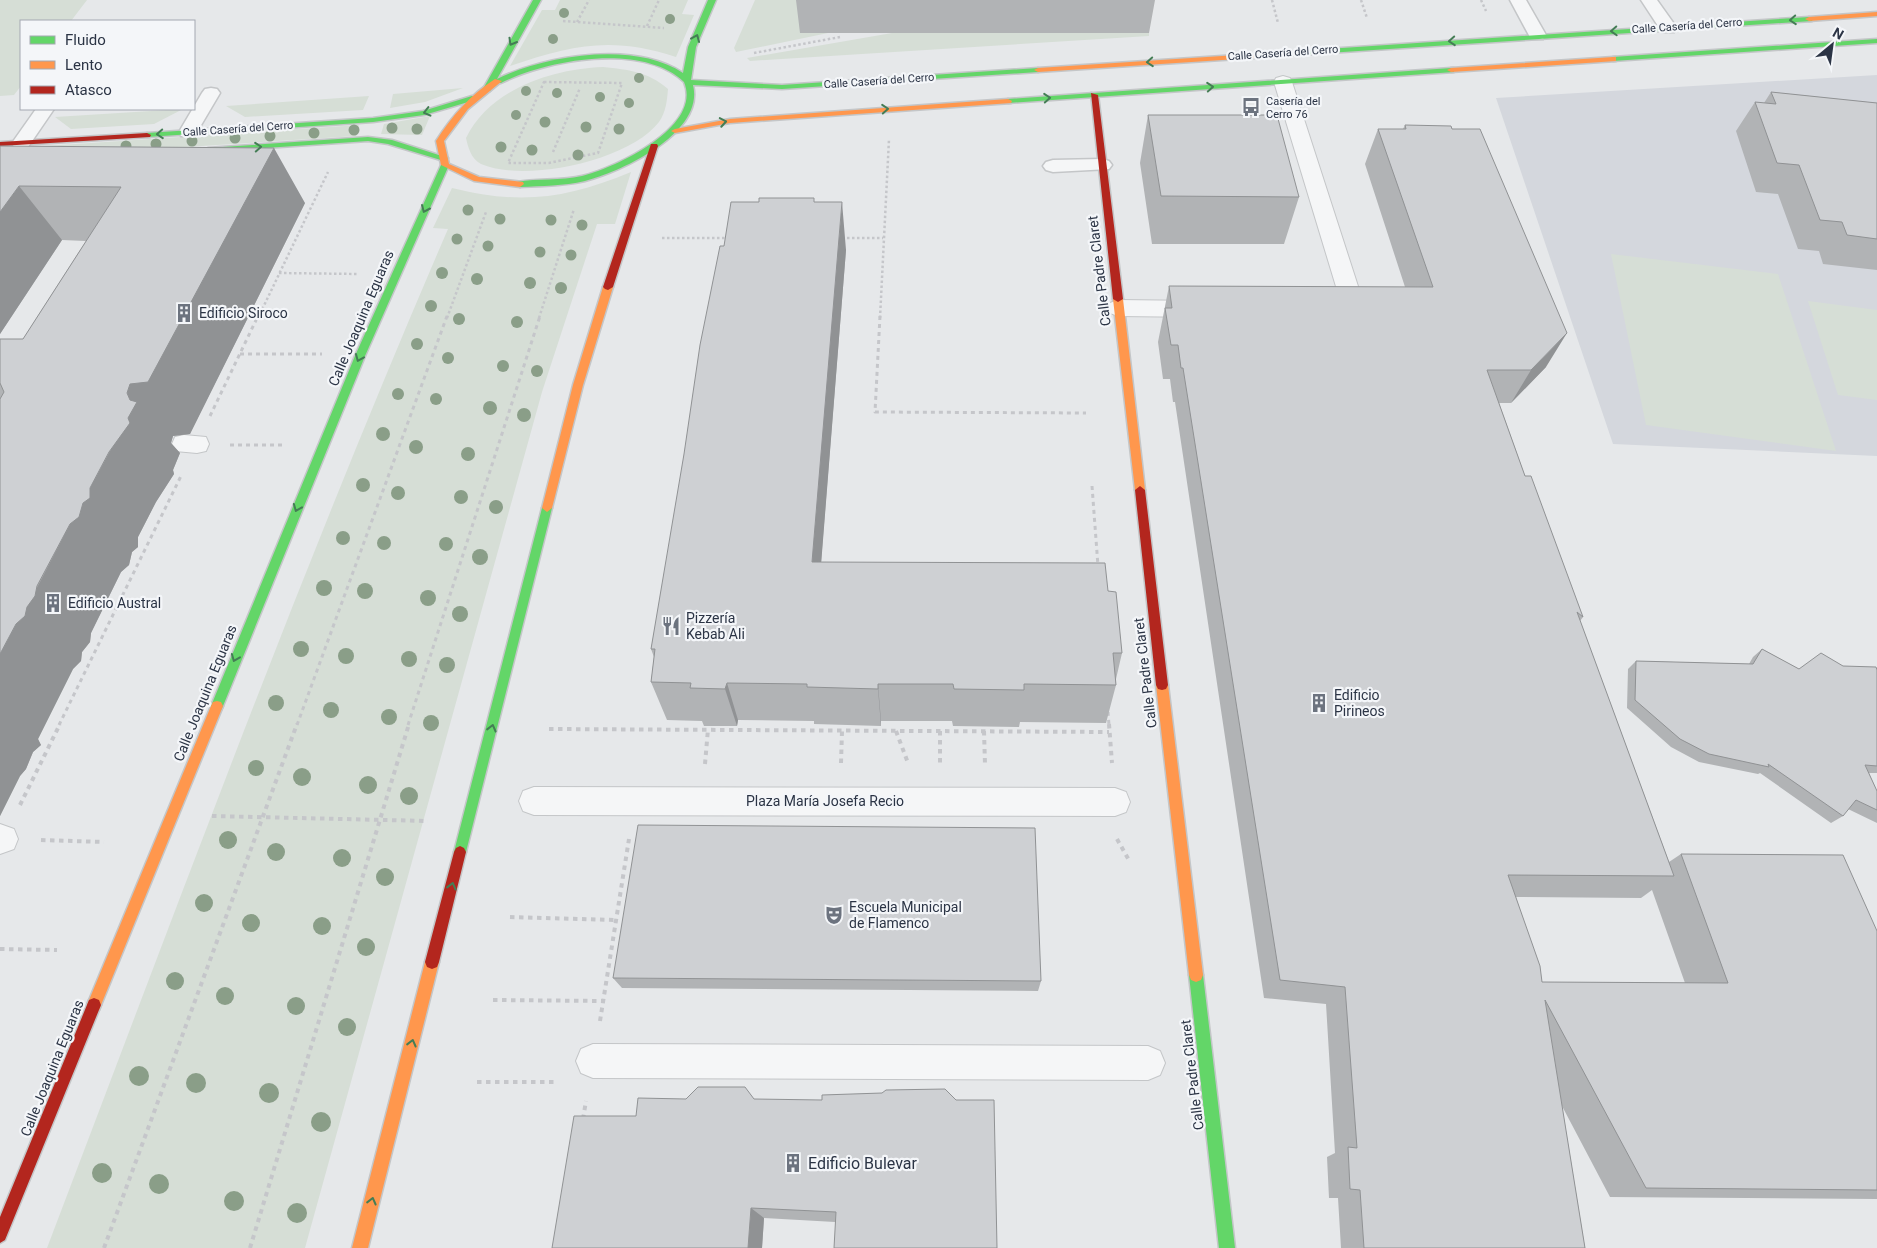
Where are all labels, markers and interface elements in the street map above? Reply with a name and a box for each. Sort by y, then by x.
one-way arrow [1789,14,1797,25]
street label: Calle Casería del Cerro [1631,16,1743,36]
legend [20,20,195,110]
north arrow [1807,20,1857,70]
text: N [1830,24,1847,43]
one-way arrow [1610,25,1618,36]
text: Fluido [65,31,106,49]
one-way arrow [689,34,700,43]
one-way arrow [1447,36,1455,47]
one-way arrow [508,37,518,46]
street label: Calle Casería del Cerro [1227,43,1339,63]
text: Lento [65,56,103,74]
one-way arrow [1146,56,1154,67]
street label: Calle Casería del Cerro [823,71,935,91]
text: Atasco [65,81,112,99]
one-way arrow [1206,81,1214,92]
one-way arrow [1044,92,1052,103]
place label: Casería del Cerro 76 [1266,95,1321,121]
bus stop icon: Casería del Cerro 76 [1240,96,1262,118]
one-way arrow [882,103,890,114]
one-way arrow [422,106,431,117]
one-way arrow [719,118,728,128]
street label: Calle Casería del Cerro [182,119,294,139]
one-way arrow [156,128,164,139]
one-way arrow [254,141,262,152]
one-way arrow [420,204,431,213]
street label: Calle Padre Claret [1084,215,1114,327]
street label: Calle Joaquina Eguaras [325,248,397,388]
building icon: Edificio Siroco [173,302,195,324]
place label: Edificio Siroco [199,305,288,321]
one-way arrow [355,353,365,362]
one-way arrow [293,503,303,512]
building icon: Edificio Austral [42,592,64,614]
place label: Edificio Austral [68,595,161,611]
place label: Pizzería Kebab Ali [686,610,745,642]
restaurant icon: Pizzería Kebab Ali [660,615,682,637]
street label: Calle Padre Claret [1130,617,1160,729]
street label: Calle Joaquina Eguaras [170,622,240,764]
one-way arrow [231,653,242,662]
place label: Edificio Pirineos [1334,687,1385,719]
building icon: Edificio Pirineos [1308,692,1330,714]
one-way arrow [486,724,497,733]
street label: Plaza María Josefa Recio [746,793,904,809]
one-way arrow [446,881,457,890]
place label: Escuela Municipal de Flamenco [849,899,962,931]
theatre icon: Escuela Municipal de Flamenco [823,904,845,926]
street label: Calle Joaquina Eguaras [17,997,87,1139]
street label: Calle Padre Claret [1177,1019,1207,1131]
one-way arrow [406,1039,417,1048]
building icon: Edificio Bulevar [782,1152,804,1174]
place label: Edificio Bulevar [808,1154,917,1173]
one-way arrow [366,1196,377,1205]

